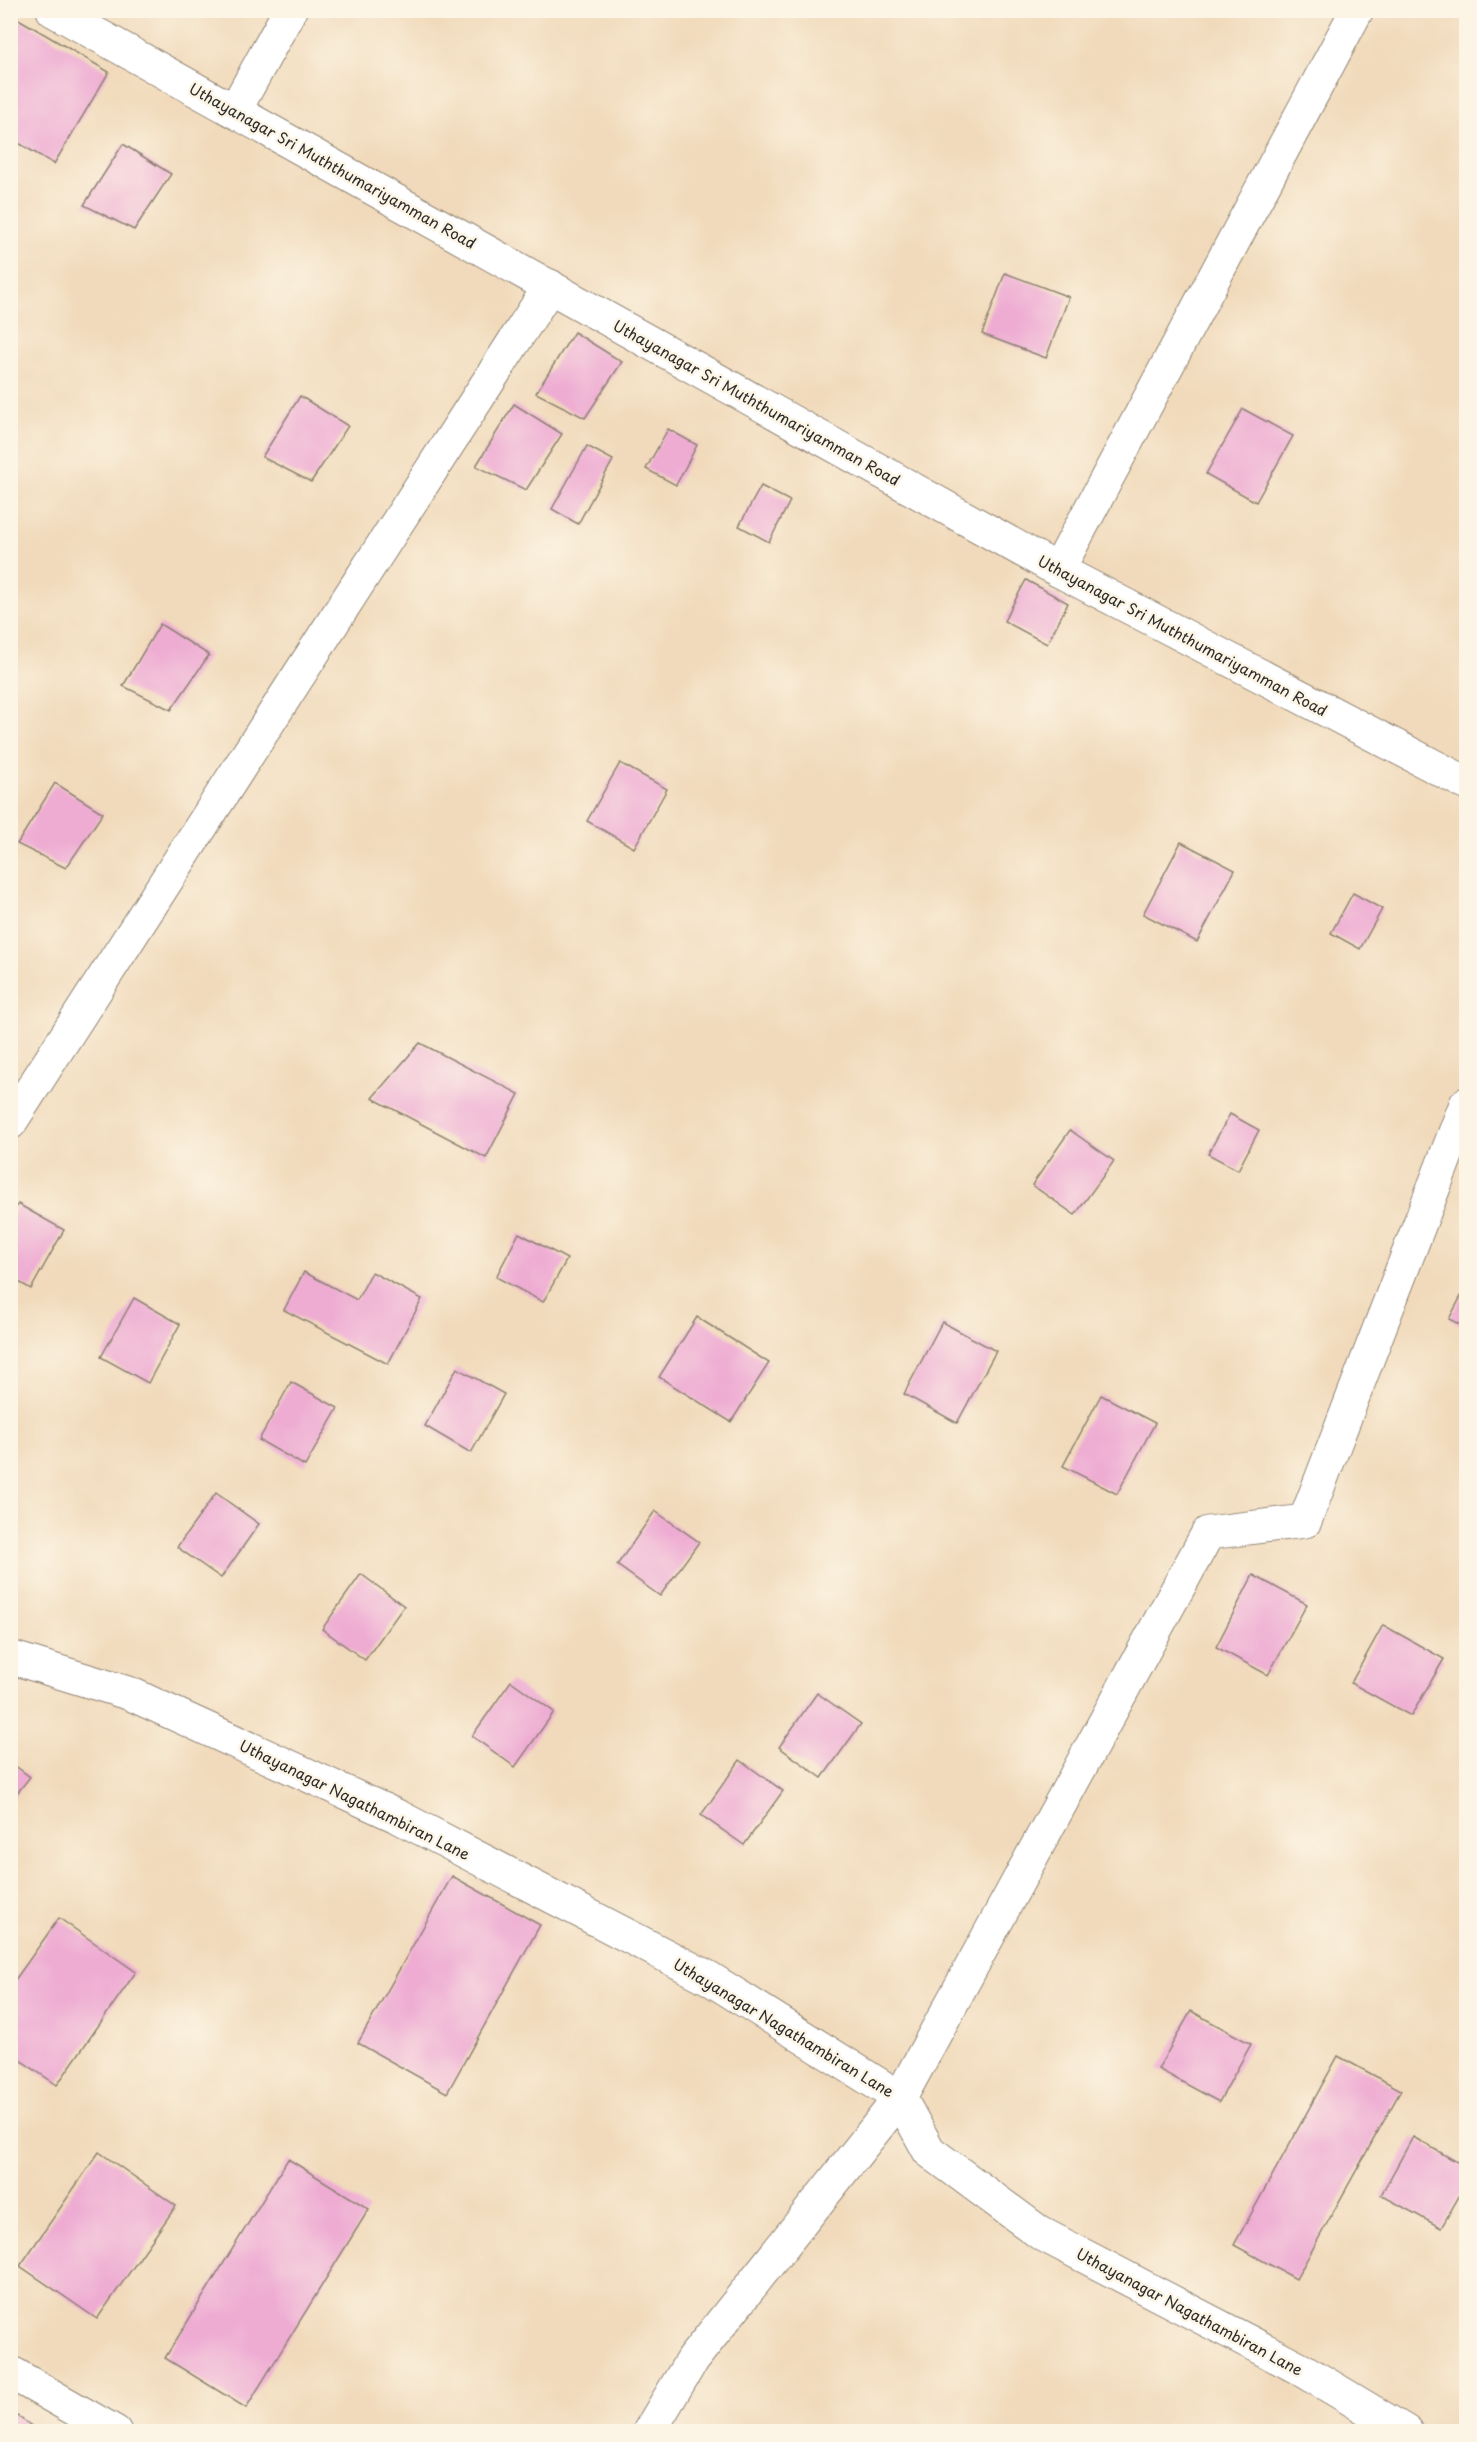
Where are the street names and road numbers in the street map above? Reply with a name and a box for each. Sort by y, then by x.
street label: Uthayanagar Sri Muththumariyamman Road [185,76,481,254]
street label: Uthayanagar Sri Muththumariyamman Road [609,313,905,491]
street label: Uthayanagar Sri Muththumariyamman Road [1034,549,1332,721]
street label: Uthayanagar Nagathambiran Lane [236,1733,474,1865]
street label: Uthayanagar Nagathambiran Lane [669,1952,899,2102]
street label: Uthayanagar Nagathambiran Lane [1073,2241,1307,2381]

